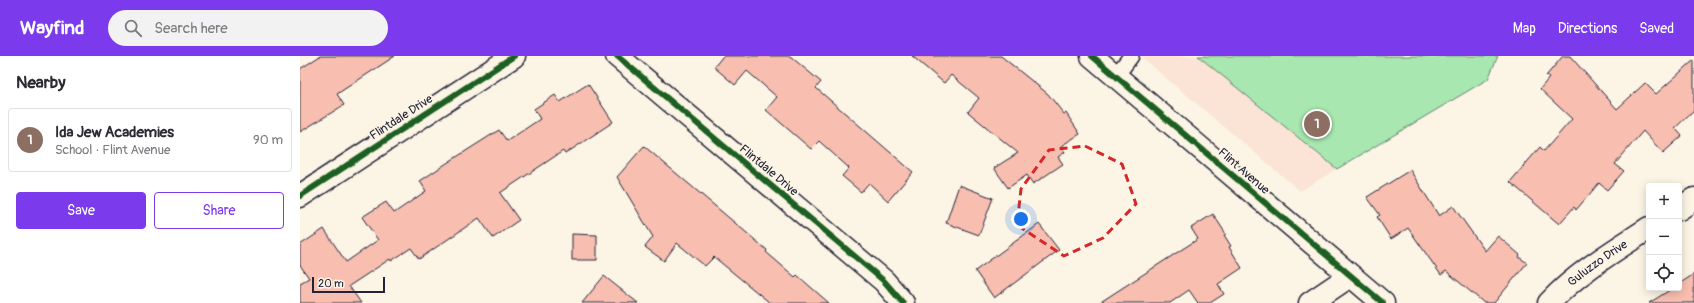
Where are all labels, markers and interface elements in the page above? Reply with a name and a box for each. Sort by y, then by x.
search box [108,10,388,46]
text: Wayfind [20,16,84,40]
icon: search [122,17,144,39]
text: Search here [154,19,228,38]
text: Map [1513,20,1536,37]
text: Directions [1558,20,1617,37]
text: Saved [1639,20,1674,37]
text: Nearby [16,72,65,93]
street label: Flintdale Drive [367,91,436,143]
pin: 1 [1304,109,1330,139]
text: Ida Jew Academies [55,123,174,142]
text: 1 [27,132,33,148]
text: 90 m [253,132,283,148]
street label: Flintdale Drive [736,141,801,199]
text: School · Flint Avenue [55,142,171,158]
street label: Flint Avenue [1215,145,1272,198]
map controls [1646,183,1682,291]
button: + [1646,183,1682,219]
button: Save [16,192,146,229]
button: Share [154,192,284,229]
your location [1011,209,1031,229]
button: − [1646,219,1682,255]
street label: Guluzzo Drive [1565,237,1631,290]
button: locate [1646,255,1682,291]
scale bar [312,275,385,294]
text: 20 m [318,277,344,290]

